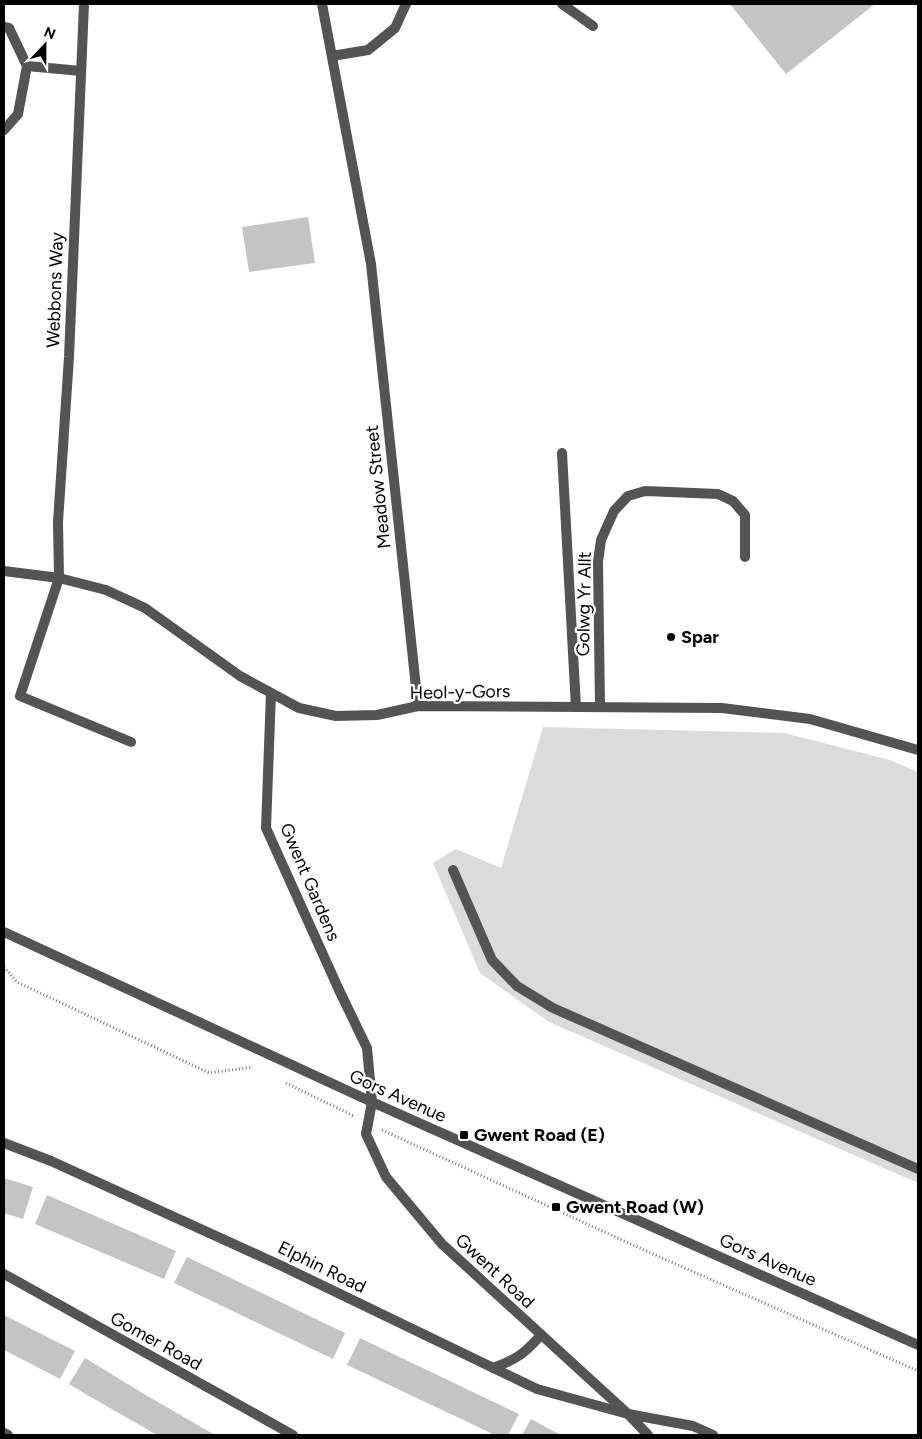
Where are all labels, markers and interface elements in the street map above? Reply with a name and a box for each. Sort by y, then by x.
north arrow [20,20,70,70]
text: N [41,24,58,43]
street label: Webbons Way [42,231,68,348]
street label: Meadow Street [361,424,395,550]
street label: Golwg Yr Allt [572,551,596,657]
place label: Spar [681,626,719,648]
marker: Spar [665,631,677,643]
street label: Heol-y-Gors [409,680,511,704]
street label: Gwent Gardens [275,819,345,945]
street label: Gors Avenue [346,1065,450,1127]
place label: Gwent Road (E) [474,1124,605,1146]
marker: Gwent Road (E) [458,1129,470,1141]
place label: Gwent Road (W) [566,1196,704,1218]
marker: Gwent Road (W) [550,1201,562,1213]
street label: Gwent Road [451,1229,539,1313]
street label: Gors Avenue [716,1229,820,1291]
street label: Elphin Road [274,1236,370,1298]
street label: Gomer Road [106,1307,206,1375]

